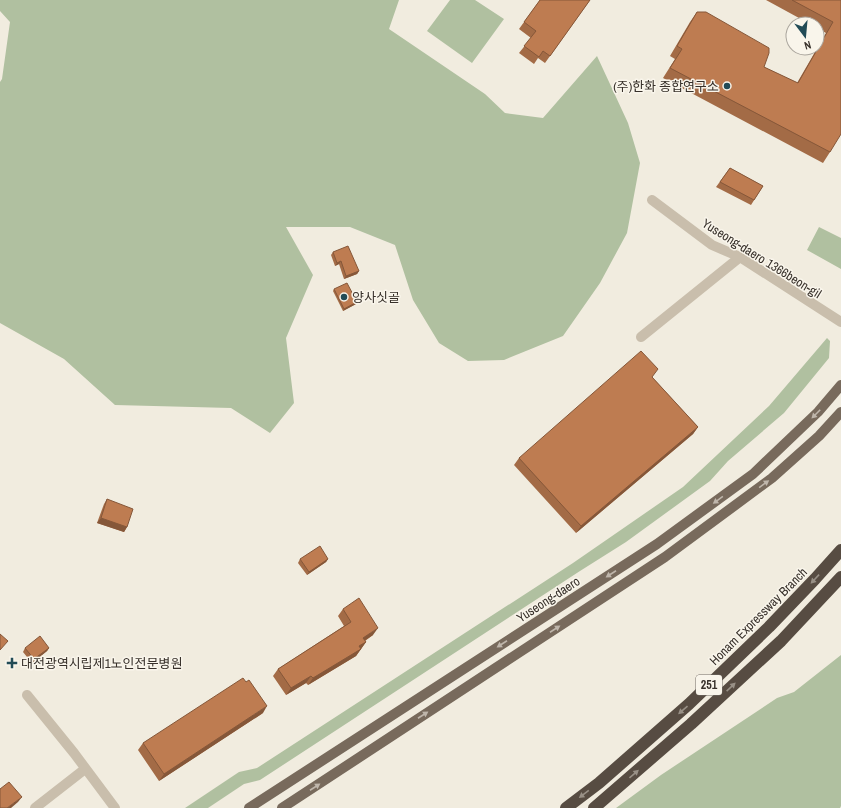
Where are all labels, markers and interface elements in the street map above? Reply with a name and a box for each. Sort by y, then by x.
north arrow [785,16,825,56]
text: N [803,38,813,53]
place label: (주)한화 종합연구소 [613,78,719,95]
marker: (주)한화 종합연구소 [722,81,732,91]
street label: Yuseong-daero 1366beon-gil [699,215,825,302]
place label: 양사싯골 [352,289,400,306]
marker: 양사싯골 [339,292,349,302]
one-way arrow [811,409,821,419]
one-way arrow [759,481,769,489]
one-way arrow [713,496,723,504]
street label: Honam Expressway Branch [706,564,811,669]
one-way arrow [606,570,616,578]
street label: Yuseong-daero [513,573,583,626]
one-way arrow [810,574,820,584]
one-way arrow [550,625,561,633]
one-way arrow [496,641,508,648]
place label: 대전광역시립제1노인전문병원 [21,655,182,672]
marker: 대전광역시립제1노인전문병원 [6,657,18,669]
road number: 251 [696,675,722,695]
one-way arrow [726,682,736,692]
one-way arrow [677,705,688,714]
one-way arrow [417,712,429,719]
one-way arrow [629,769,639,778]
one-way arrow [309,783,320,790]
one-way arrow [578,790,589,798]

